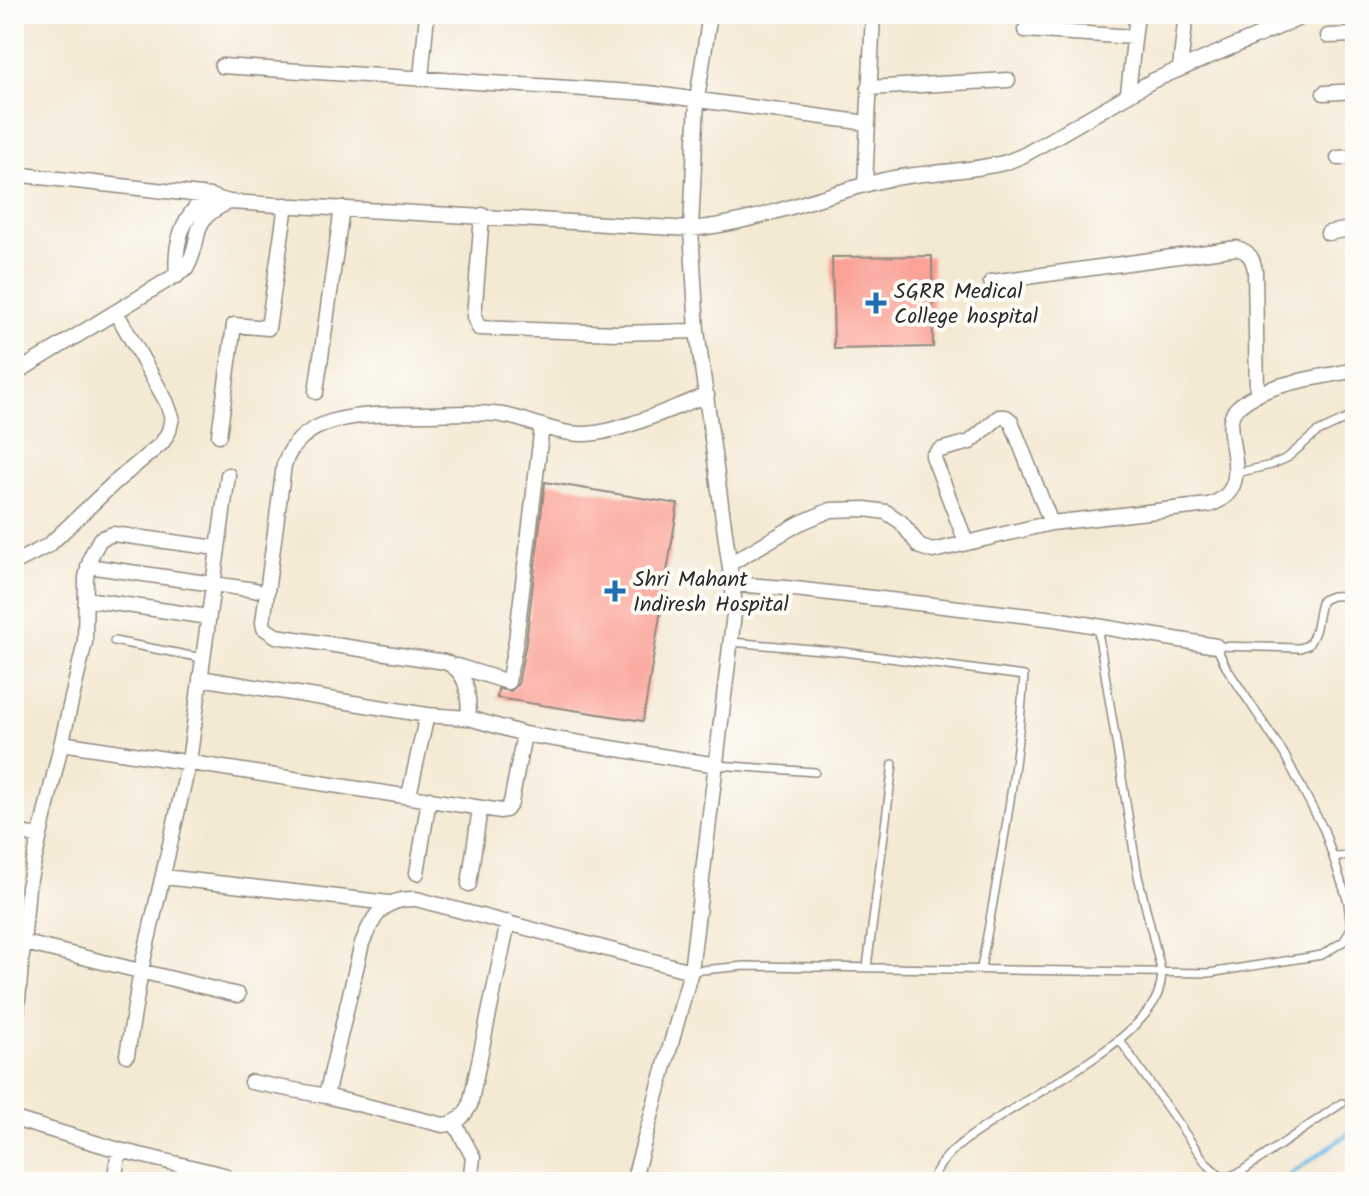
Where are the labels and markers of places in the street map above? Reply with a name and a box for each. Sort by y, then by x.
place label: SGRR Medical College hospital [894,275,1039,335]
marker: SGRR Medical College hospital [865,292,887,314]
place label: Shri Mahant Indiresh Hospital [633,563,790,623]
marker: Shri Mahant Indiresh Hospital [604,580,626,602]

